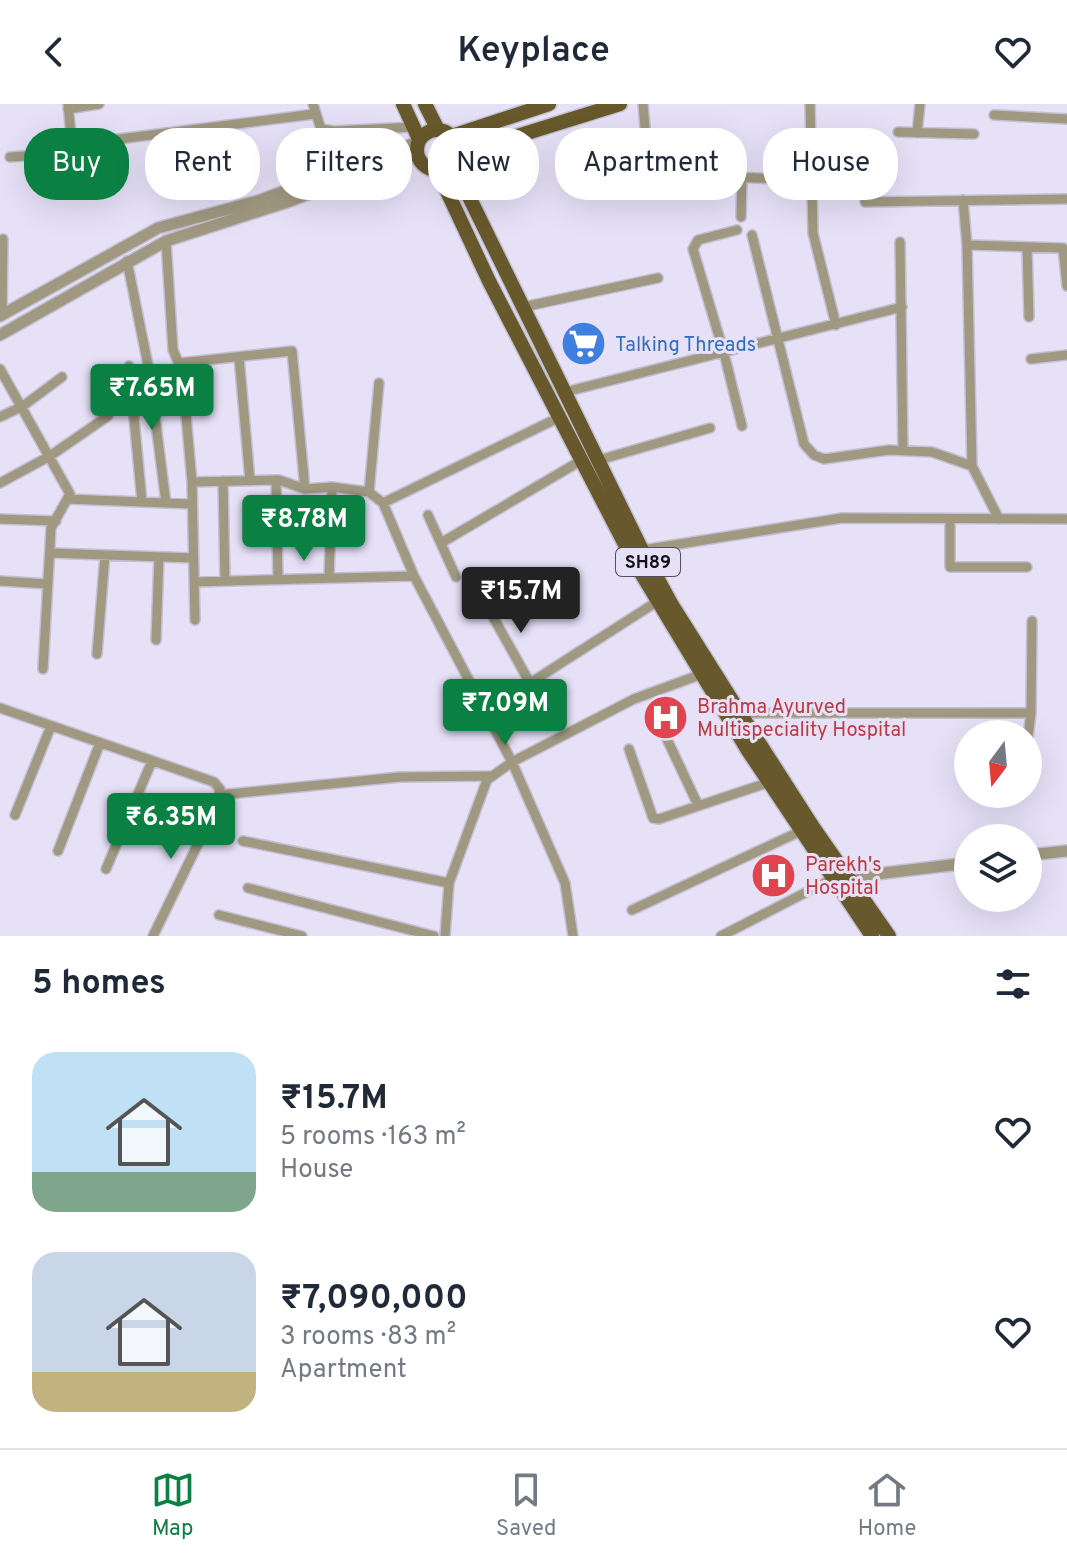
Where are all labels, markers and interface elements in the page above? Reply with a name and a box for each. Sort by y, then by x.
text: Keyplace [457,29,610,75]
icon: back [32,30,76,74]
icon: heart [991,30,1035,74]
chip: Buy [24,128,129,200]
chip: Rent [145,128,260,200]
chip: Filters [276,128,412,200]
chip: New [428,128,539,200]
chip: Apartment [555,128,747,200]
chip: House [763,128,898,200]
supermarket icon: Talking Threads [560,320,608,368]
place label: Talking Threads [615,333,756,359]
pin: ₹7.65M [87,364,217,432]
text: ₹7.65M [109,373,195,406]
pin: ₹8.78M [239,495,369,563]
text: ₹8.78M [260,504,348,537]
road number: SH89 [616,548,680,576]
pin: ₹15.7M [456,567,586,635]
text: ₹15.7M [480,576,562,609]
pin: ₹7.09M [440,679,570,747]
text: ₹7.09M [461,688,549,721]
hospital icon: Brahma Ayurved Multispeciality Hospital [642,694,690,742]
place label: Brahma Ayurved Multispeciality Hospital [697,695,906,744]
north arrow [954,720,1042,808]
map controls [954,720,1042,912]
pin: ₹6.35M [106,793,236,861]
text: ₹6.35M [125,802,217,835]
button: layers [954,824,1042,912]
hospital icon: Parekh's Hospital [750,851,798,899]
place label: Parekh's Hospital [805,853,882,902]
icon: filters [991,962,1035,1006]
text: 5 homes [32,963,166,1006]
text: ₹15.7M [280,1078,388,1121]
icon: home [96,1084,192,1180]
icon: heart [991,1110,1035,1154]
text: 5 rooms · 163 m² [280,1121,466,1154]
text: House [280,1154,353,1187]
text: ₹7,090,000 [280,1278,468,1321]
icon: home [96,1284,192,1380]
icon: heart [991,1310,1035,1354]
text: 3 rooms · 83 m² [280,1321,456,1354]
text: Apartment [280,1354,407,1387]
tab: Map [151,1468,195,1543]
tab: Saved [496,1468,557,1543]
tab: Home [858,1468,916,1543]

